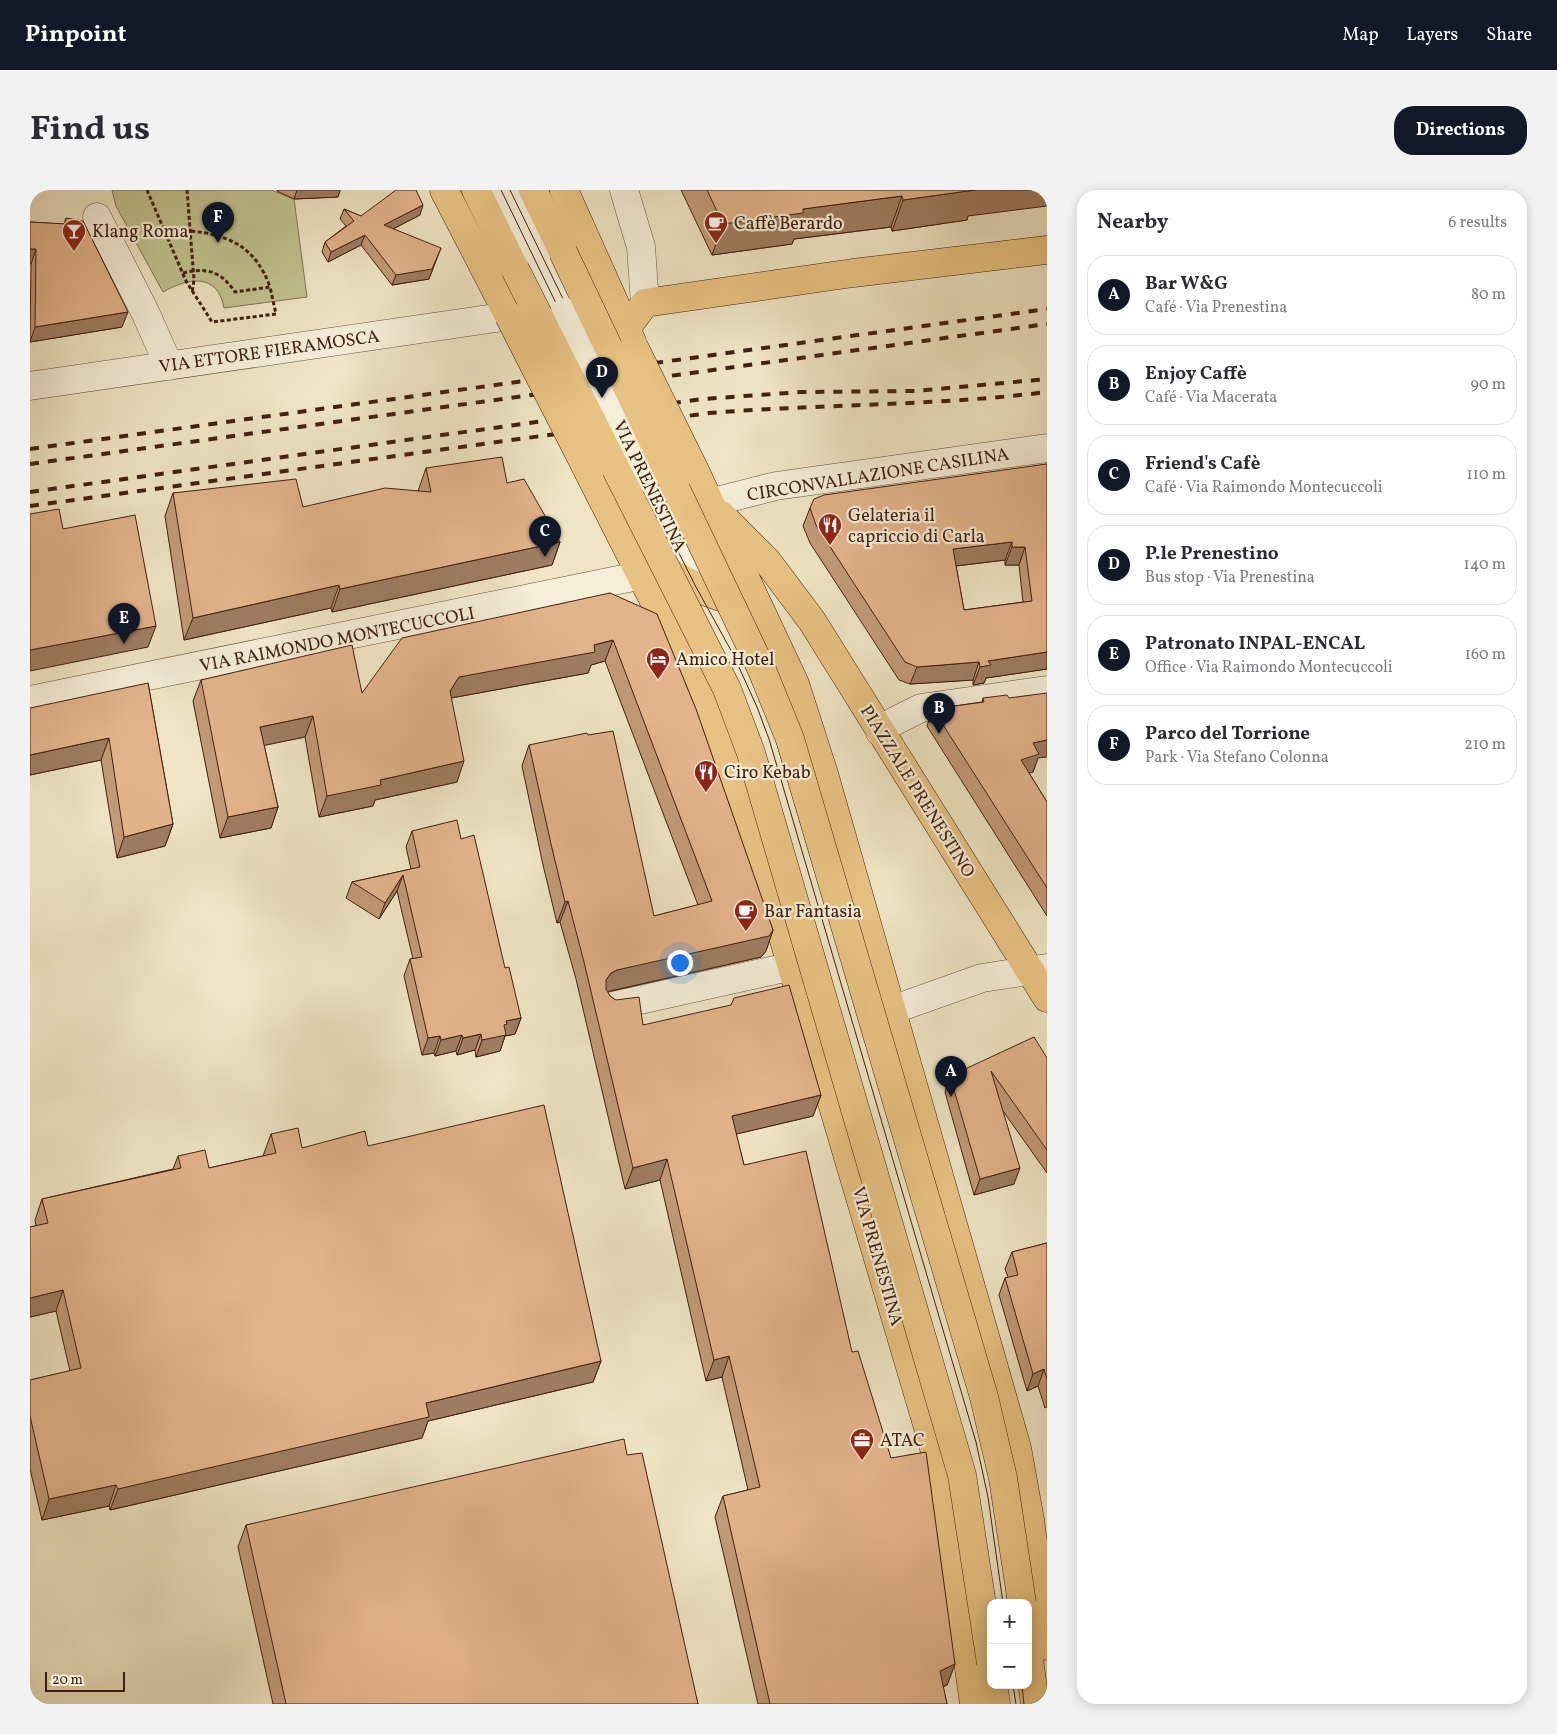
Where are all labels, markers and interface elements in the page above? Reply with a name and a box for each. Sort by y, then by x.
text: Pinpoint [25,18,127,52]
text: Map [1342,23,1378,48]
text: Layers [1406,23,1458,48]
text: Share [1486,23,1532,48]
text: Find us [30,106,150,154]
button: Directions [1394,106,1527,155]
pin: F [202,202,234,243]
text: Nearby [1097,208,1168,237]
cafe icon: Caffè Berardo [703,210,729,244]
place label: Caffè Berardo [734,212,843,237]
text: 6 results [1448,212,1507,234]
bar icon: Klang Roma [61,218,87,252]
place label: Klang Roma [92,220,189,245]
text: Bar W&G [1145,271,1228,297]
text: A [1108,284,1120,306]
text: 80 m [1471,284,1506,306]
text: Café · Via Prenestina [1145,297,1287,319]
street label: VIA ETTORE FIERAMOSCA [157,325,381,380]
pin: D [586,357,618,398]
text: Enjoy Caffè [1145,361,1247,387]
text: B [1109,374,1119,396]
text: 90 m [1470,374,1506,396]
text: Café · Via Macerata [1145,387,1277,409]
street label: VIA PRENESTINA [606,416,692,557]
street label: CIRCONVALLAZIONE CASILINA [745,442,1011,509]
text: Friend's Cafè [1145,451,1260,477]
text: C [1109,464,1119,486]
text: 110 m [1467,464,1506,486]
text: Café · Via Raimondo Montecuccoli [1145,477,1383,499]
place label: Gelateria il capriccio di Carla [848,504,985,550]
restaurant icon: Gelateria il capriccio di Carla [817,512,843,546]
pin: C [529,516,561,557]
text: P.le Prenestino [1145,541,1279,567]
text: D [1108,554,1120,576]
text: 140 m [1464,554,1506,576]
text: Bus stop · Via Prenestina [1145,567,1315,589]
street label: VIA RAIMONDO MONTECUCCOLI [197,601,477,679]
pin: E [108,603,140,644]
text: Patronato INPAL-ENCAL [1145,631,1365,657]
text: E [1109,644,1119,666]
text: 160 m [1465,644,1506,666]
hotel icon: Amico Hotel [645,646,671,680]
place label: Amico Hotel [676,648,774,673]
text: Office · Via Raimondo Montecuccoli [1145,657,1393,679]
pin: B [923,693,955,734]
street label: PIAZZALE PRENESTINO [853,701,980,883]
text: Parco del Torrione [1145,721,1310,747]
text: F [1109,734,1119,756]
text: 210 m [1464,734,1506,756]
text: Park · Via Stefano Colonna [1145,747,1329,769]
restaurant icon: Ciro Kebab [693,759,719,793]
place label: Ciro Kebab [724,761,811,786]
cafe icon: Bar Fantasia [733,898,759,932]
place label: Bar Fantasia [764,900,862,925]
your location [667,950,693,976]
pin: A [935,1056,967,1097]
street label: VIA PRENESTINA [845,1184,909,1329]
office icon: ATAC [849,1427,875,1461]
place label: ATAC [880,1429,925,1454]
map controls [987,1599,1032,1689]
button: + [987,1599,1032,1644]
button: − [987,1644,1032,1689]
scale bar [45,1669,125,1692]
text: 20 m [52,1671,83,1690]

